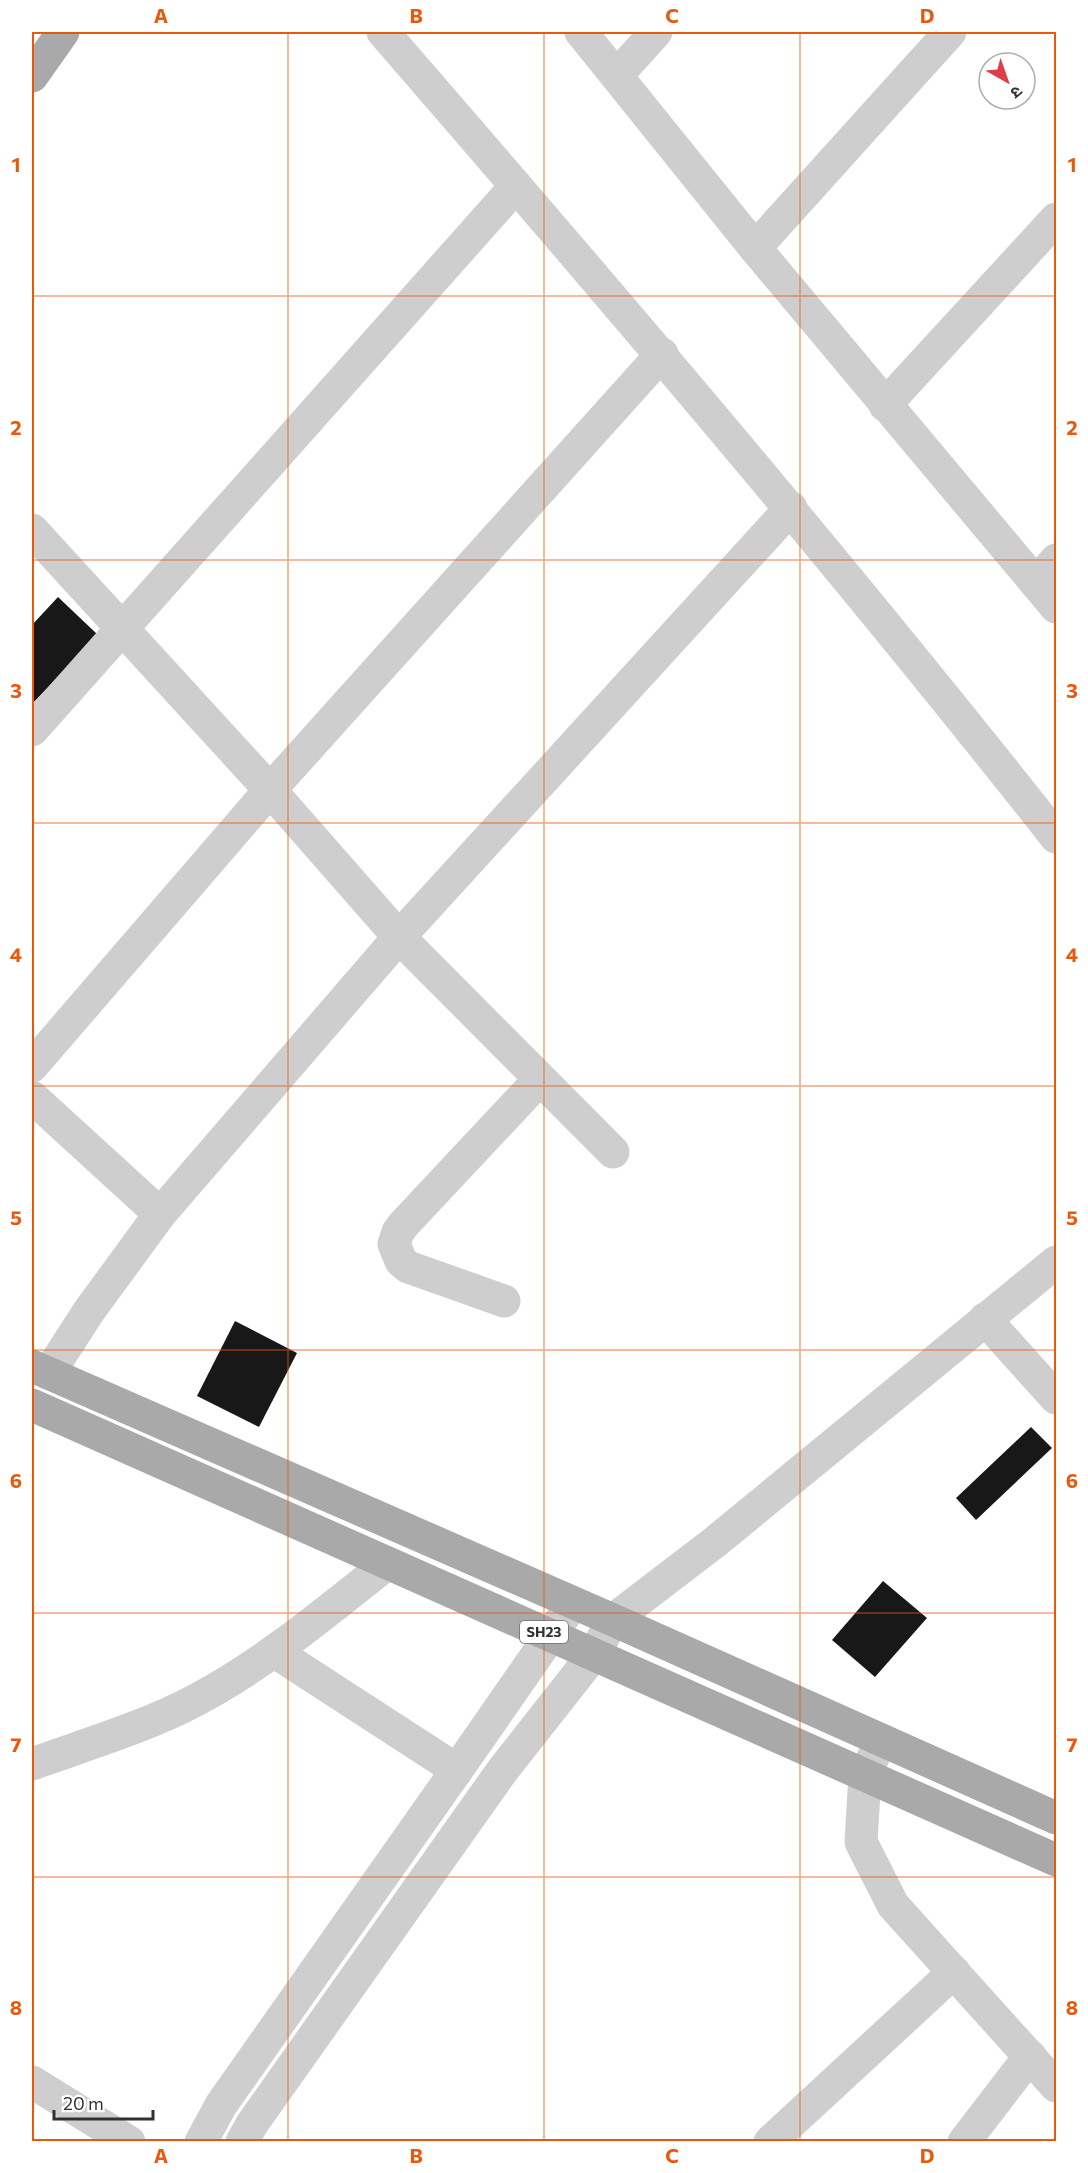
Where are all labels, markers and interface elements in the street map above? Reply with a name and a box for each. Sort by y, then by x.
text: A [154,3,168,27]
text: B [409,3,423,27]
text: C [665,3,679,27]
text: D [920,3,934,27]
north arrow [977,51,1037,111]
text: उ [1007,83,1027,104]
text: 1 [11,152,21,176]
text: 1 [1067,152,1077,176]
text: 2 [10,415,22,439]
text: 2 [1066,415,1078,439]
text: 3 [10,678,22,702]
text: 3 [1066,678,1078,702]
text: 4 [10,942,22,966]
text: 4 [1066,942,1078,966]
text: 5 [10,1205,22,1229]
text: 5 [1066,1205,1078,1229]
text: 6 [10,1468,22,1492]
text: 6 [1066,1468,1078,1492]
road number: SH23 [520,1621,568,1643]
text: 7 [11,1732,22,1756]
text: 7 [1067,1732,1078,1756]
text: 8 [10,1995,22,2019]
text: 8 [1066,1995,1078,2019]
scale bar [54,2083,153,2121]
text: 20 m [63,2092,104,2114]
text: A [154,2143,168,2167]
text: B [409,2143,423,2167]
text: C [665,2143,679,2167]
text: D [920,2143,934,2167]

